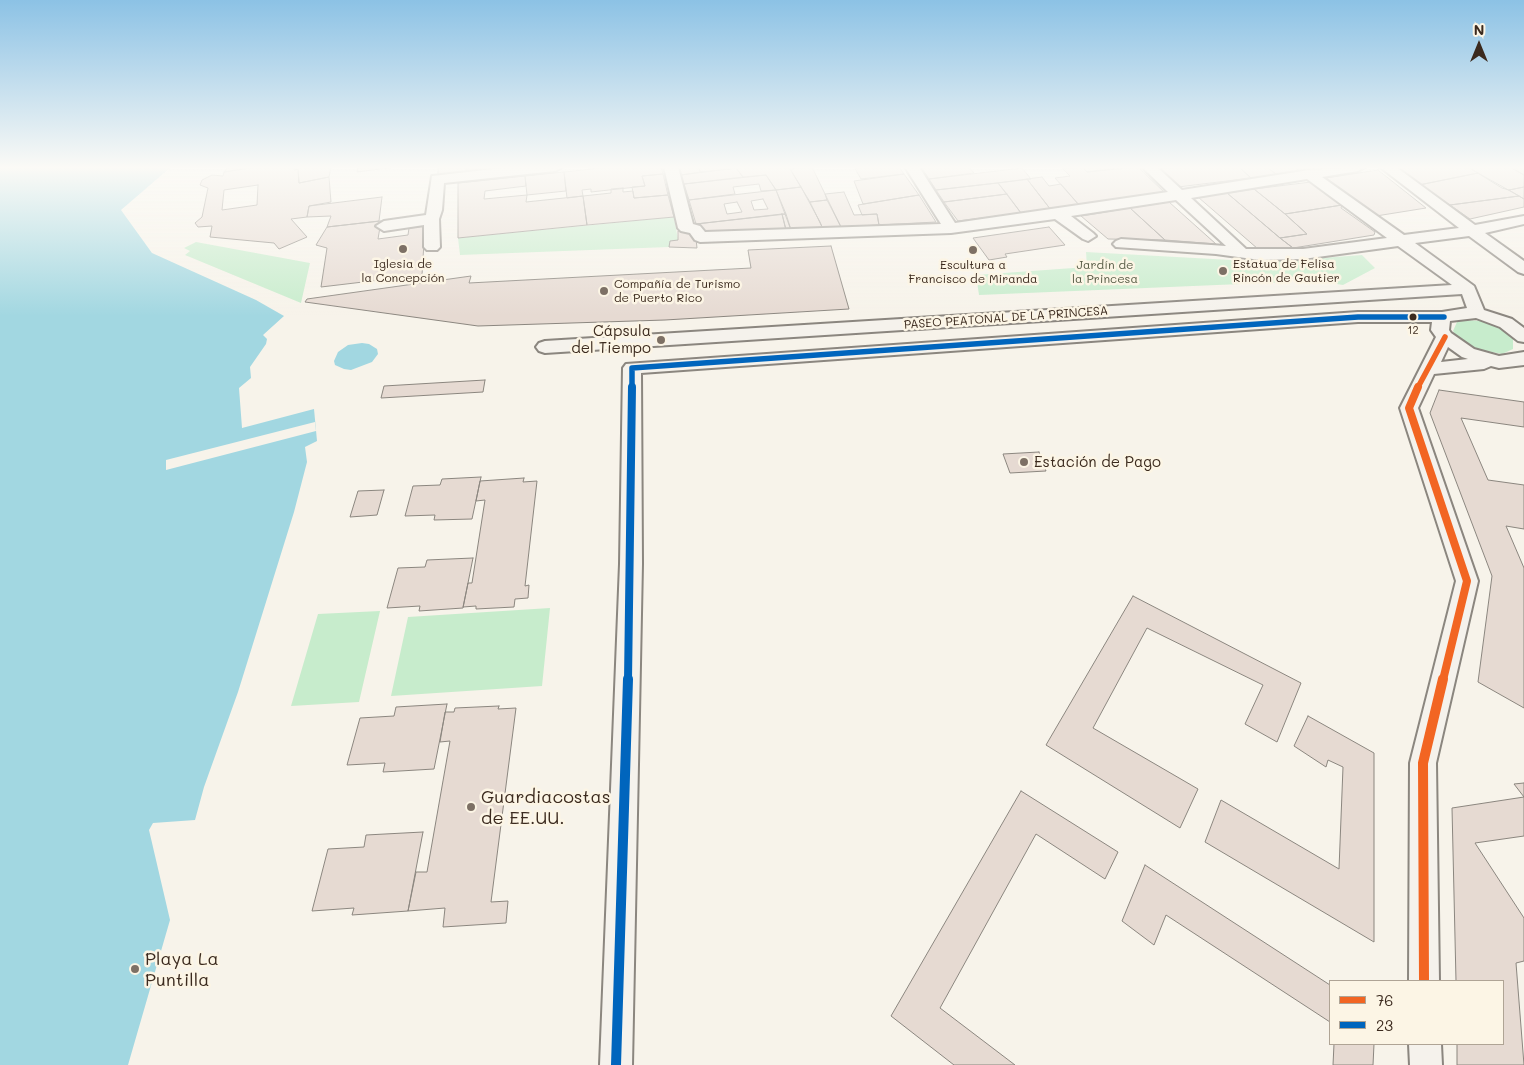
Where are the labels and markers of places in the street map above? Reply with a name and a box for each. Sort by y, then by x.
marker: Iglesia de la Concepción [397,243,409,255]
marker: Escultura a Francisco de Miranda [967,244,979,256]
place label: Iglesia de la Concepción [361,257,445,285]
place label: Estatua de Felisa Rincón de Gautier [1233,257,1340,285]
place label: Escultura a Francisco de Miranda [909,258,1037,286]
marker: Estatua de Felisa Rincón de Gautier [1217,265,1229,277]
place label: Compañía de Turismo de Puerto Rico [614,277,740,305]
marker: Compañía de Turismo de Puerto Rico [598,285,610,297]
marker: 12 [1408,312,1418,322]
place label: Cápsula del Tiempo [571,322,651,357]
place label: 12 [1407,324,1419,338]
marker: Cápsula del Tiempo [655,334,667,346]
place label: Estación de Pago [1034,453,1161,471]
marker: Estación de Pago [1018,456,1030,468]
place label: Guardiacostas de EE.UU. [481,786,610,829]
marker: Guardiacostas de EE.UU. [465,801,477,813]
place label: Playa La Puntilla [145,948,219,991]
marker: Playa La Puntilla [129,963,141,975]

